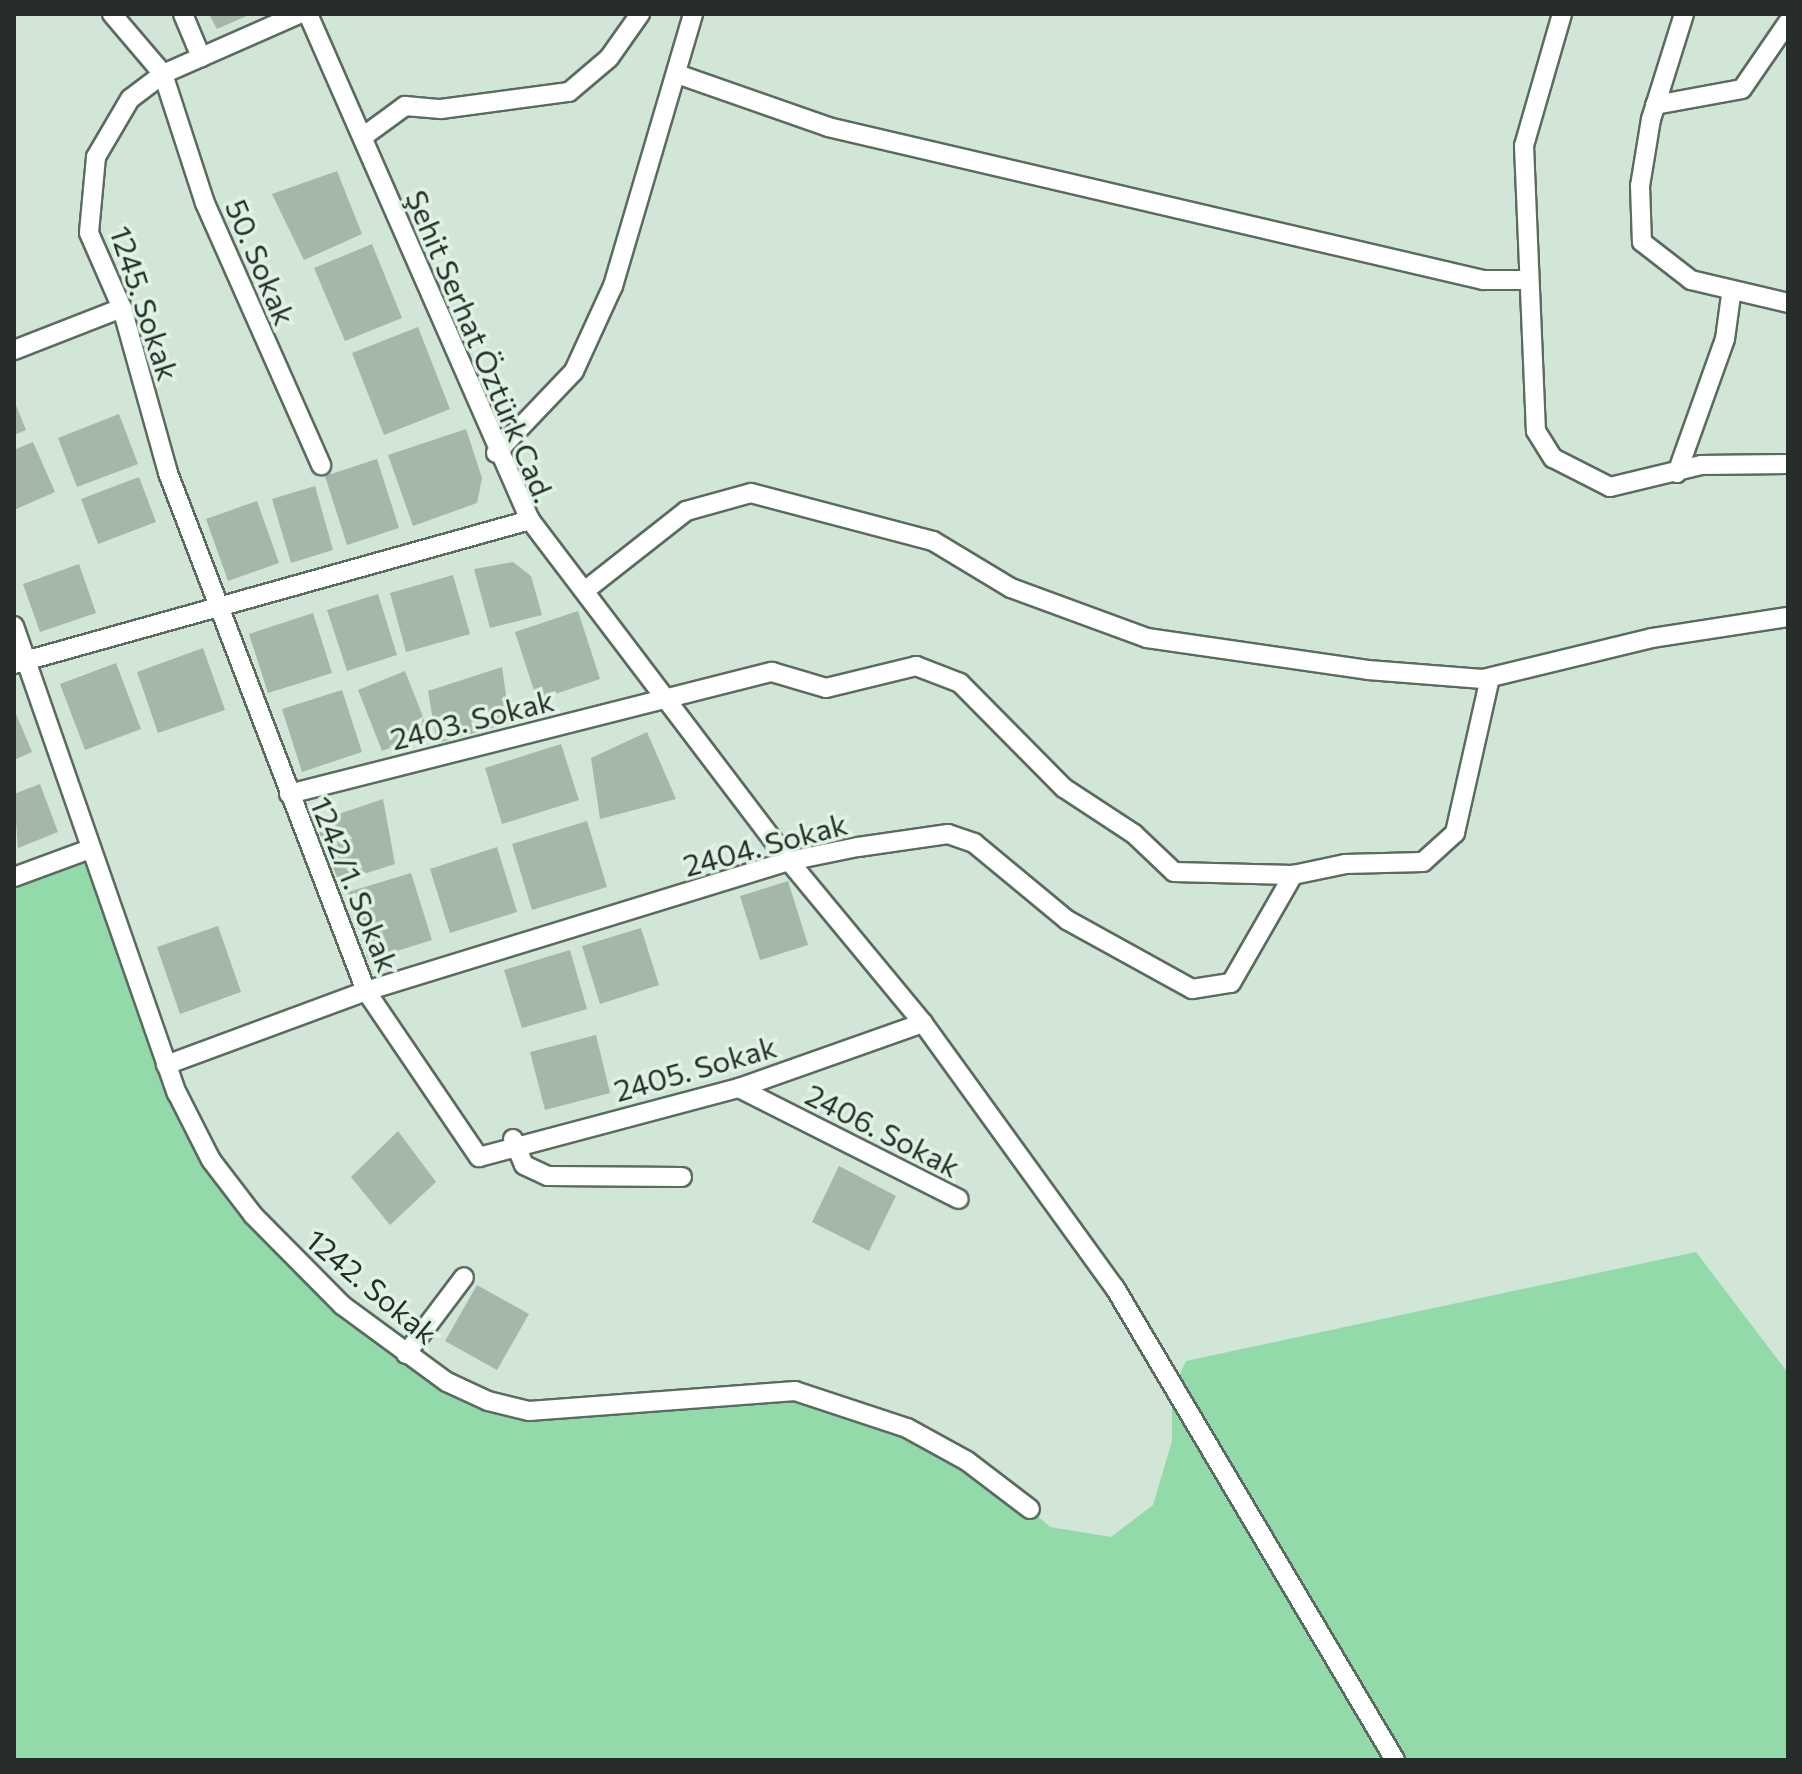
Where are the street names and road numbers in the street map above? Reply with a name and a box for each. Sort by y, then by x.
street label: Şehit Serhat Öztürk Cad. [399,184,563,508]
street label: 50. Sokak [218,194,304,330]
street label: 1245. Sokak [103,221,187,385]
street label: 2403. Sokak [387,681,557,757]
street label: 1242/1. Sokak [303,791,407,977]
street label: 2404. Sokak [679,805,851,883]
street label: 2405. Sokak [610,1028,780,1108]
street label: 2406. Sokak [800,1076,966,1184]
street label: 1242. Sokak [299,1221,445,1351]

